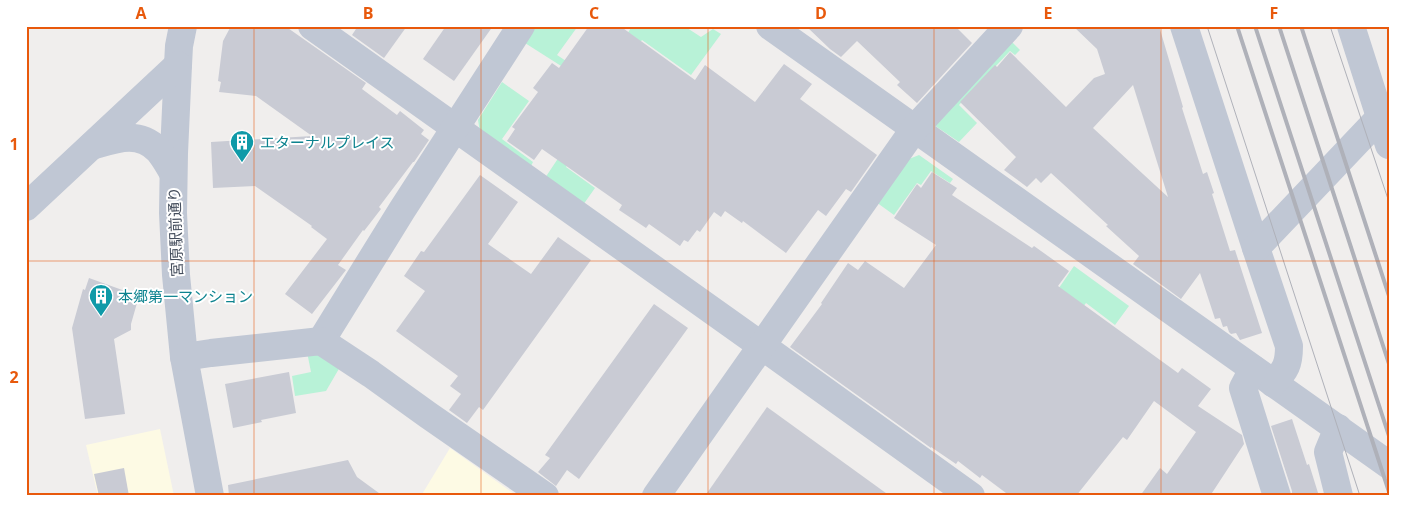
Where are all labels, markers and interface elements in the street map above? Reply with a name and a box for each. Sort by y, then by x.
text: A [135,2,147,24]
text: B [363,2,373,24]
text: C [589,2,599,24]
text: D [815,2,827,24]
text: E [1044,2,1053,24]
text: F [1270,2,1278,24]
building icon: エターナルプレイス [229,129,255,163]
place label: エターナルプレイス [260,132,395,152]
text: 1 [9,133,19,155]
street label: 宮原駅前通り [163,187,187,277]
building icon: 本郷第一マンション [88,283,114,317]
place label: 本郷第一マンション [118,286,253,306]
text: 2 [9,366,19,388]

